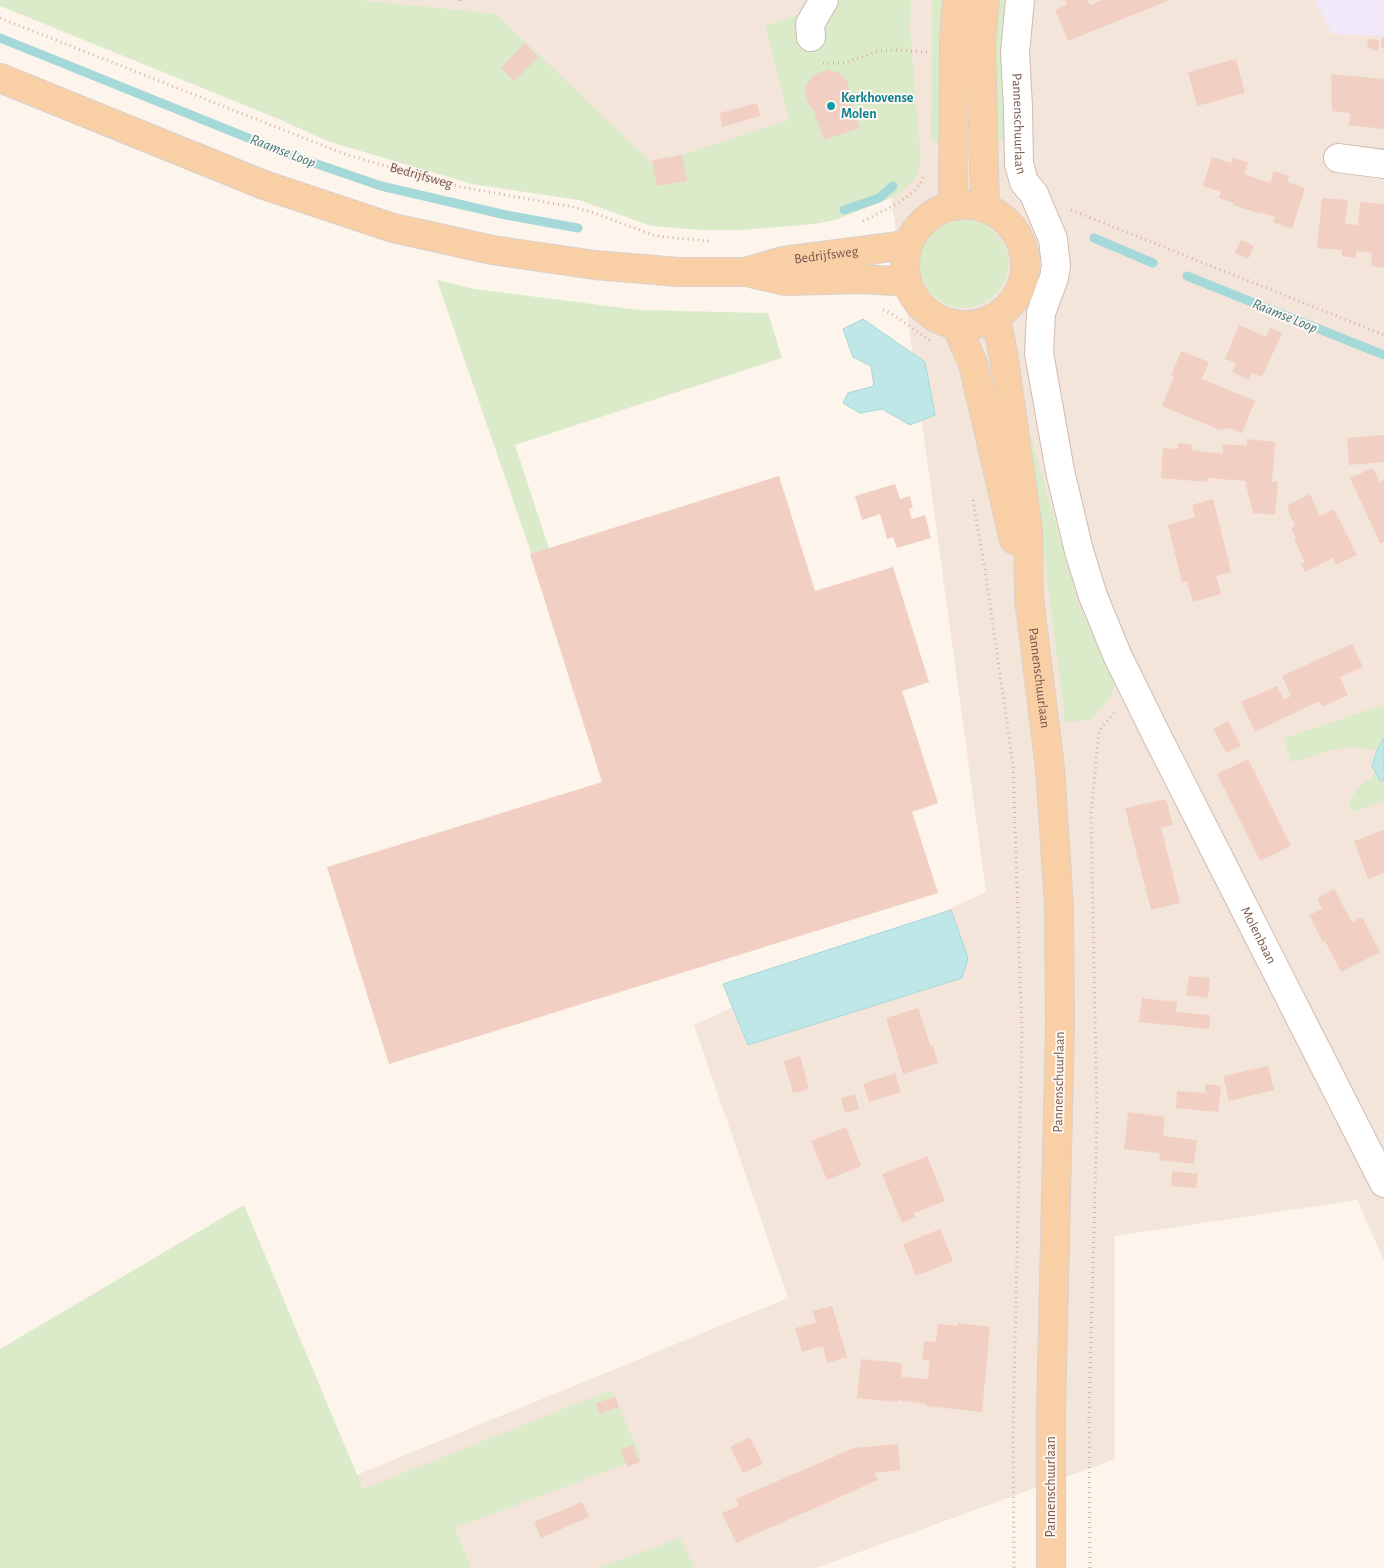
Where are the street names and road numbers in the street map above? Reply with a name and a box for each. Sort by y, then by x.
street label: Pannenschuurlaan [1009,73,1029,176]
street label: Bedrijfsweg [388,160,454,191]
street label: Bedrijfsweg [793,244,859,267]
street label: Pannenschuurlaan [1026,627,1052,729]
street label: Molenbaan [1238,905,1279,966]
street label: Pannenschuurlaan [1051,1031,1067,1133]
street label: Pannenschuurlaan [1044,1436,1058,1538]

